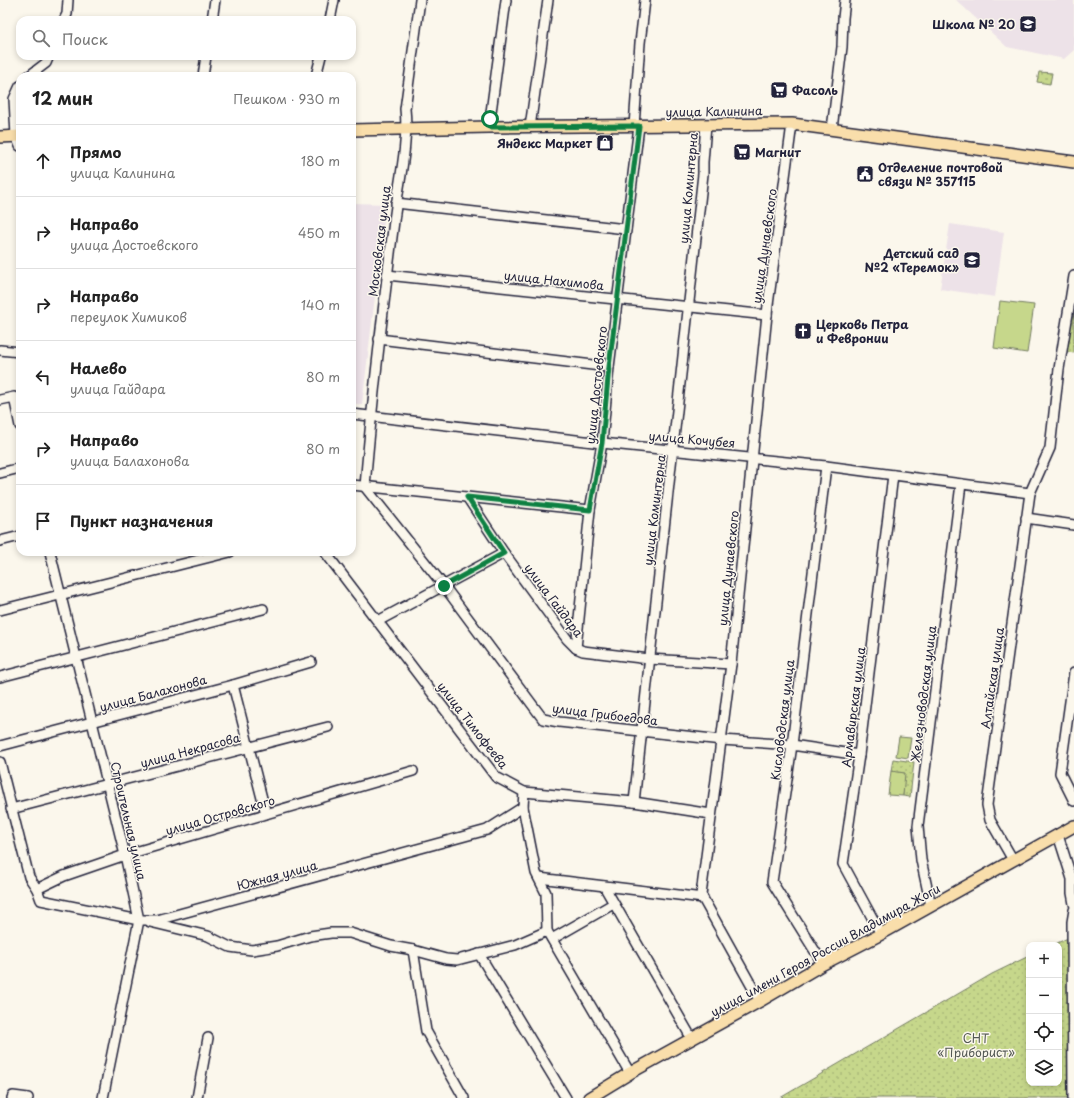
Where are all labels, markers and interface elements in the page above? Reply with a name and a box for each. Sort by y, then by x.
school or university icon: Школа № 20 [1018,14,1038,34]
place label: Школа № 20 [932,15,1015,33]
search box [16,16,356,60]
icon: search [30,27,52,49]
text: Поиск [62,27,108,50]
supermarket icon: Фасоль [769,80,789,100]
place label: Фасоль [792,81,838,99]
text: 12 мин [32,85,93,111]
text: Пешком · 930 m [233,89,340,108]
street label: улица Калинина [665,101,763,121]
route start [481,110,499,128]
street label: улица Коминтерна [674,131,702,244]
shop icon: Яндекс Маркет [595,133,615,153]
place label: Яндекс Маркет [497,134,593,152]
text: Прямо [70,140,121,163]
supermarket icon: Магнит [732,142,752,162]
place label: Магнит [755,143,801,161]
icon: ahead [32,150,54,172]
text: 180 m [301,151,340,170]
place label: Отделение почтовой связи № 357115 [878,158,1003,190]
text: улица Калинина [70,163,175,182]
public building icon: Отделение почтовой связи № 357115 [855,164,875,184]
street label: Московская улица [363,184,395,297]
street label: улица Дунаевского [747,187,781,305]
text: Направо [70,212,139,235]
icon: right [32,222,54,244]
text: 450 m [298,223,340,242]
text: улица Достоевского [70,235,198,254]
place label: Детский сад №2 «Теремок» [865,244,959,276]
school or university icon: Детский сад №2 «Теремок» [962,250,982,270]
street label: улица Нахимова [503,266,605,294]
text: Направо [70,284,139,307]
icon: right [32,294,54,316]
text: 140 m [301,295,340,314]
text: переулок Химиков [70,307,187,326]
place label: Церковь Петра и Февронии [816,315,909,347]
church icon: Церковь Петра и Февронии [793,321,813,341]
street label: улица Достоевского [581,325,611,445]
text: Налево [70,356,127,379]
icon: left [32,366,54,388]
text: 80 m [306,367,340,386]
text: улица Гайдара [70,379,165,398]
street label: улица Кочубея [648,426,736,452]
text: Направо [70,428,139,451]
icon: right [32,438,54,460]
text: 80 m [306,439,340,458]
text: улица Балахонова [70,451,189,470]
street label: улица Коминтерна [638,453,670,567]
text: Пункт назначения [70,509,213,532]
street label: улица Дунаевского [713,509,743,627]
icon: arrive [32,510,54,532]
street label: улица Гайдара [520,559,588,641]
route end [435,577,453,595]
street label: Железноводская улица [906,624,940,764]
street label: Алтайская улица [976,626,1008,730]
street label: Армавирская улица [837,645,869,768]
street label: Кисловодская улица [766,658,798,781]
street label: улица Балахонова [97,670,209,716]
street label: улица Тимофеева [433,678,513,773]
street label: улица Грибоедова [551,699,659,729]
street label: улица Некрасова [138,728,242,772]
street label: Строительная улица [107,760,151,882]
street label: улица Островского [163,791,277,839]
street label: Южная улица [235,856,320,894]
street label: улица имени Героя России Владимира Жоги [707,879,943,1021]
map controls [1026,942,1062,1086]
button: + [1026,942,1062,978]
button: − [1026,978,1062,1014]
button: locate [1026,1014,1062,1050]
park label: СНТ «Приборист» [937,1029,1015,1061]
button: layers [1026,1050,1062,1086]

